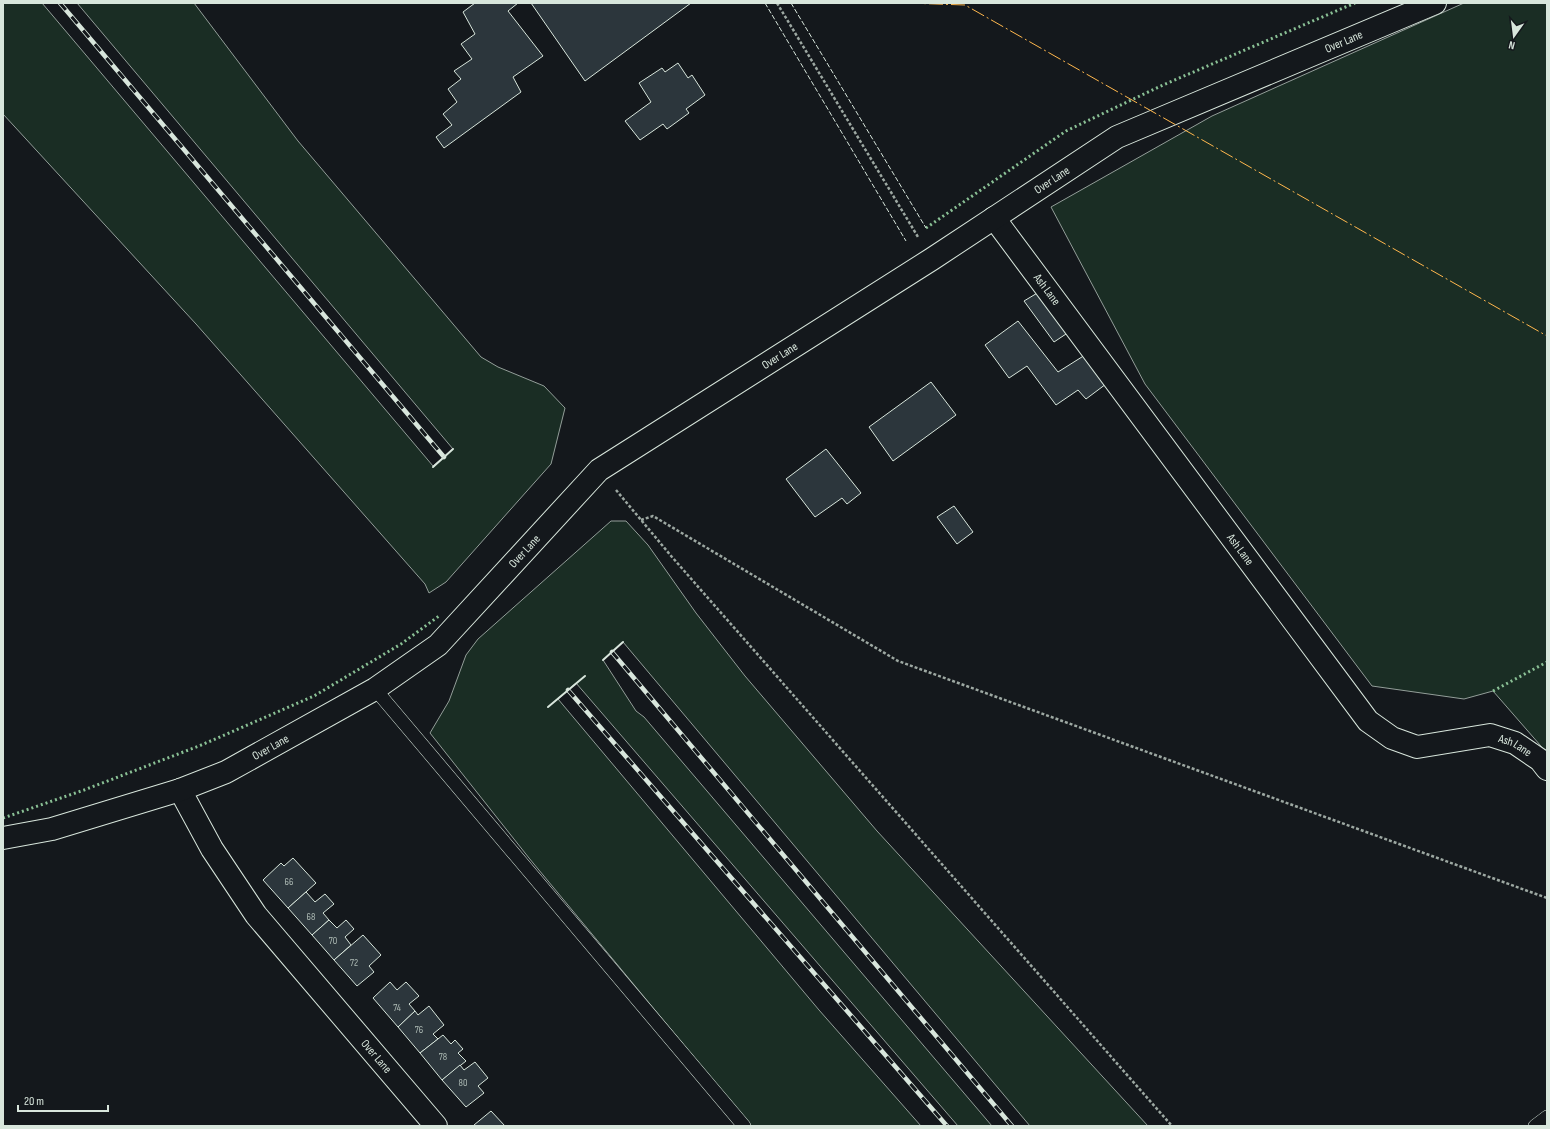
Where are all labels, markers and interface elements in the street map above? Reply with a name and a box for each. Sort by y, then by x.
north arrow [1494,16,1534,56]
street label: Over Lane [1322,27,1365,56]
text: N [1507,38,1516,52]
street label: Over Lane [1031,163,1073,197]
street label: Ash Lane [1030,270,1064,308]
street label: Over Lane [759,339,801,373]
street label: Ash Lane [1223,530,1257,568]
street label: Over Lane [505,531,543,571]
street label: Ash Lane [1496,730,1535,760]
street label: Over Lane [250,731,292,763]
house number: 66 [285,876,293,888]
house number: 68 [307,911,315,923]
house number: 70 [329,935,337,947]
house number: 72 [350,957,358,969]
house number: 74 [393,1002,401,1014]
house number: 76 [415,1024,423,1036]
street label: Over Lane [358,1036,395,1076]
house number: 78 [439,1051,447,1063]
house number: 80 [459,1077,467,1089]
scale bar [18,1087,108,1113]
text: 20 m [24,1094,44,1109]

